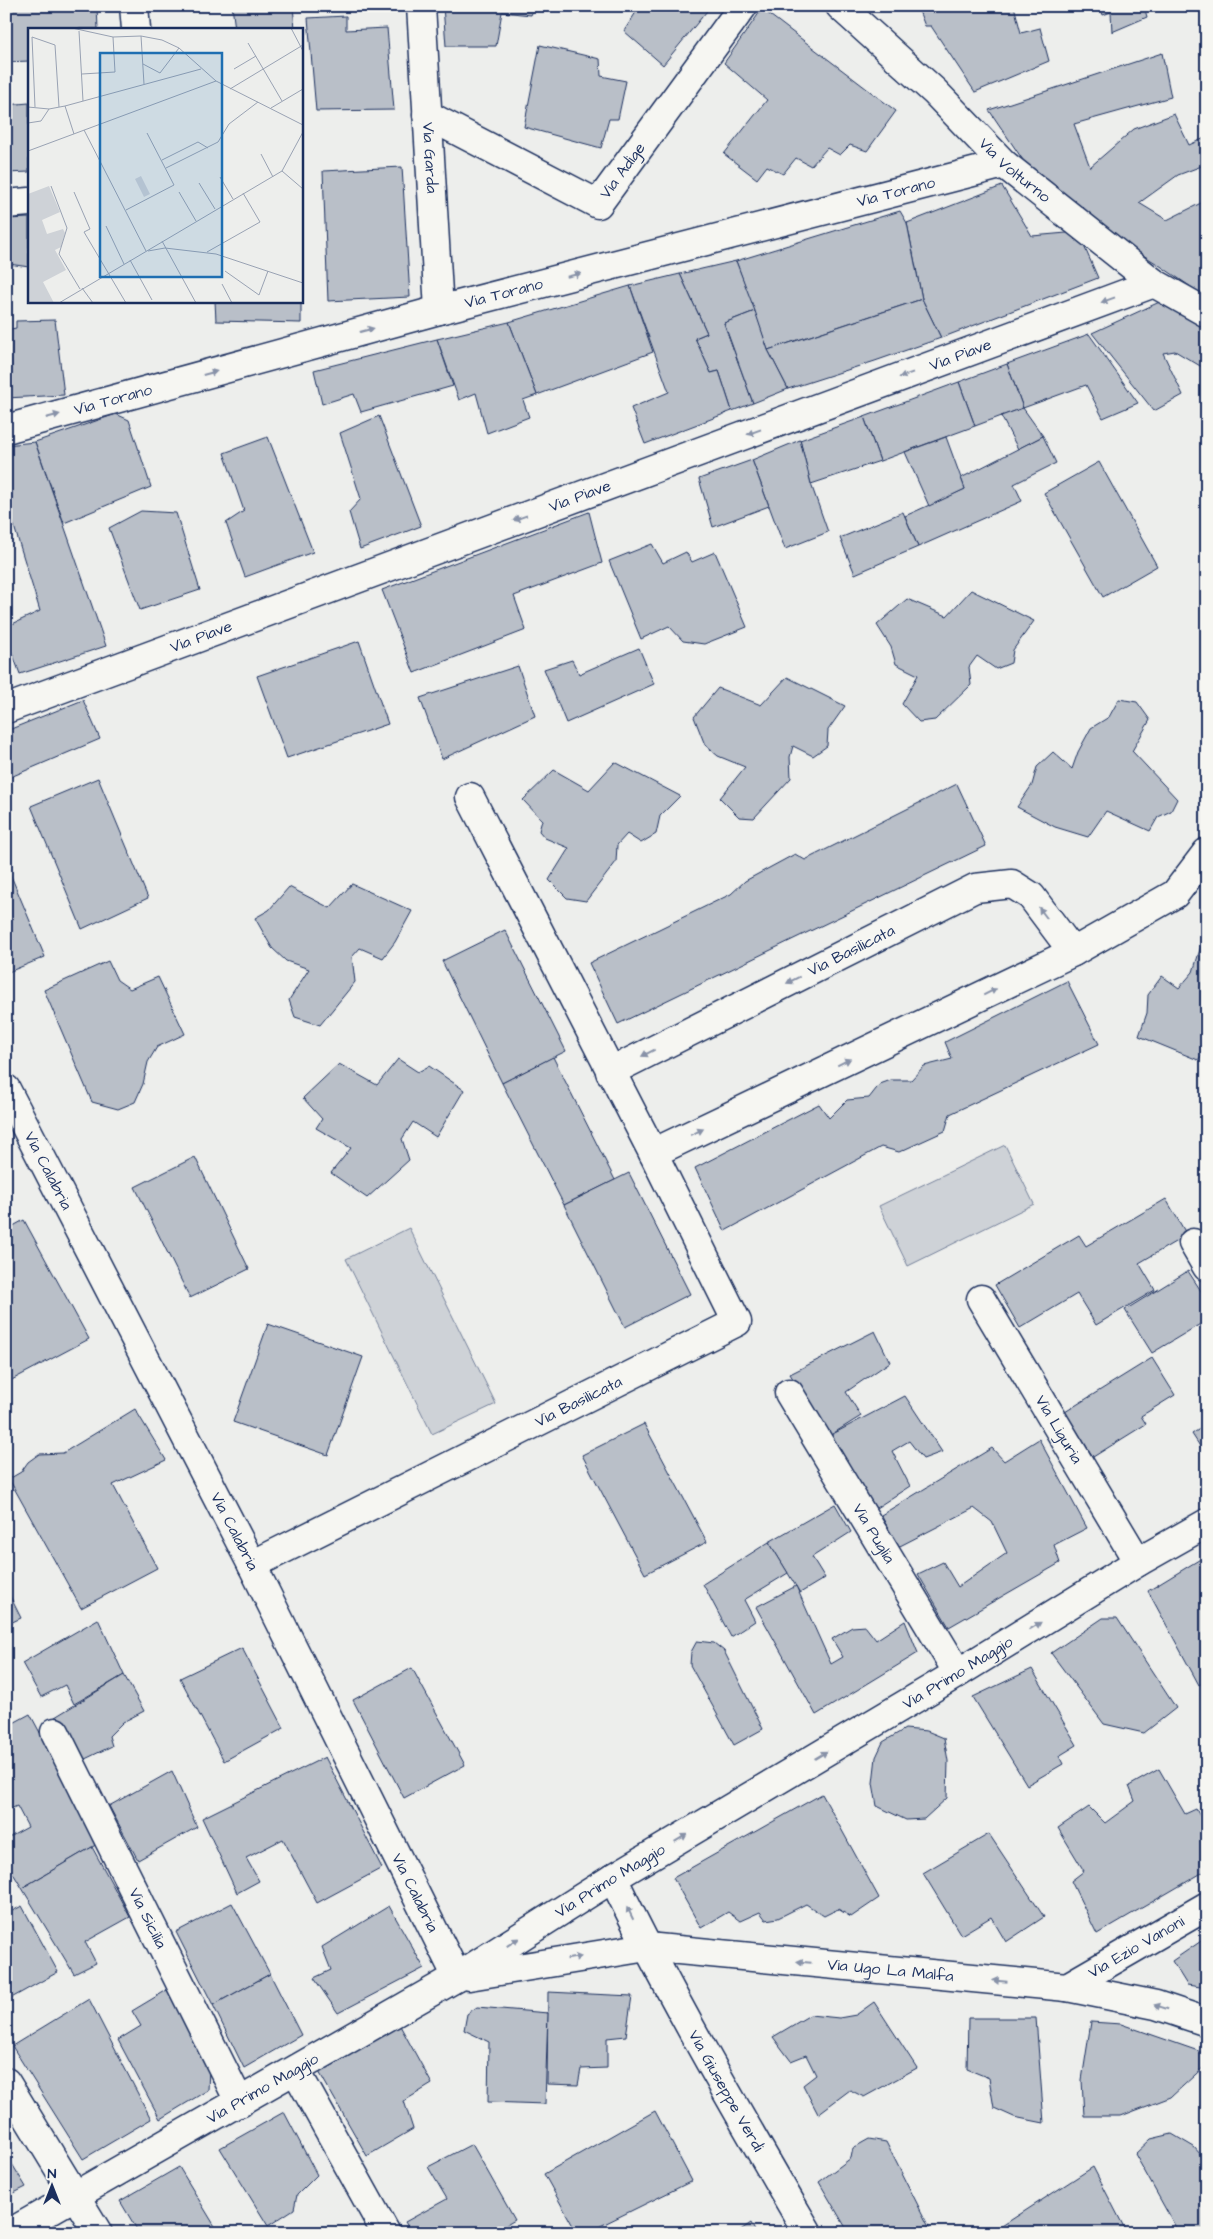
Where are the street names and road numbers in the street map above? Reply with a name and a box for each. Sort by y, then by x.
street label: Via Garda [417,121,443,194]
street label: Via Volturno [974,133,1055,208]
street label: Via Adige [594,138,651,203]
street label: Via Torano [854,171,937,213]
street label: Via Torano [462,273,545,314]
street label: Via Piave [926,333,995,376]
street label: Via Torano [72,378,154,421]
street label: Via Piave [546,474,614,518]
street label: Via Piave [167,615,235,658]
street label: Via Basilicata [804,919,898,982]
street label: Via Calabria [19,1128,78,1214]
street label: Via Basilicata [531,1370,626,1433]
street label: Via Liguria [1030,1391,1088,1468]
street label: Via Calabria [205,1488,264,1574]
street label: Via Puglia [847,1499,900,1568]
street label: Via Primo Maggio [898,1631,1017,1715]
street label: Via Primo Maggio [551,1838,669,1923]
street label: Via Calabria [386,1850,444,1936]
street label: Via Sicilia [123,1884,172,1952]
street label: Via Ezio Vanoni [1084,1910,1189,1983]
street label: Via Ugo La Malfa [826,1953,955,1987]
street label: Via Giuseppe Verdi [683,2026,770,2156]
street label: Via Primo Maggio [203,2048,322,2129]

